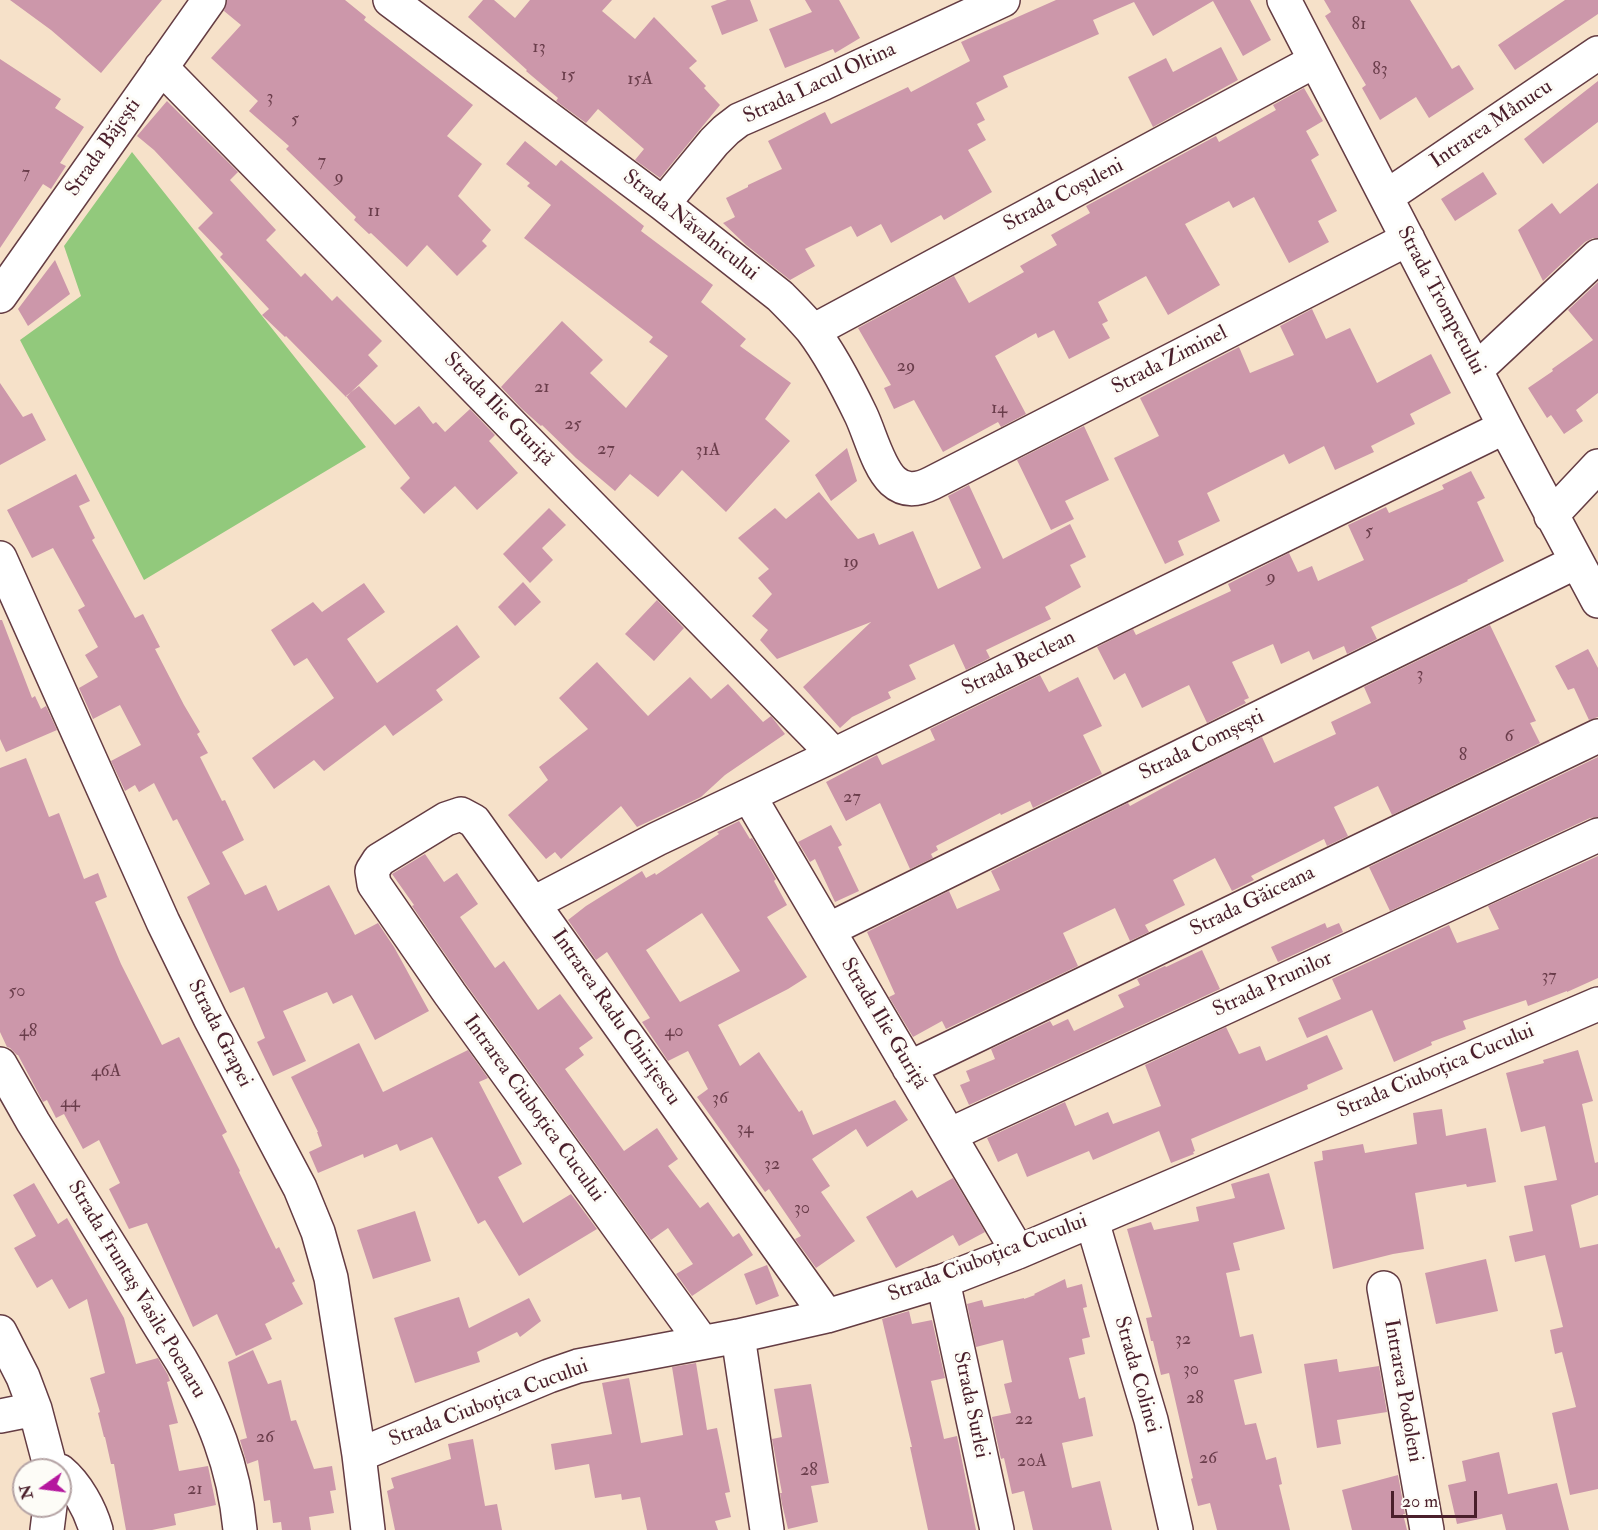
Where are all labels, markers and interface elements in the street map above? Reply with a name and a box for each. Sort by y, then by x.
house number: 81 [1352,14,1366,36]
house number: 13 [532,37,546,59]
street label: Strada Lacul Oltina [740,38,900,130]
house number: 83 [1372,59,1388,81]
house number: 15 [561,65,575,87]
house number: 15A [627,69,653,91]
street label: Intrarea Mânucu [1426,75,1558,175]
house number: 3 [267,87,273,109]
street label: Strada Băjești [61,94,147,202]
house number: 5 [291,109,299,131]
house number: 7 [318,151,326,173]
street label: Strada Coșuleni [1000,154,1128,238]
house number: 7 [22,163,30,185]
street label: Strada Năvalnicului [617,165,763,287]
house number: 9 [334,167,344,189]
house number: 11 [368,201,380,223]
street label: Strada Trompetului [1390,222,1490,380]
street label: Strada Ziminel [1108,321,1232,401]
street label: Strada Ilie Guriță [437,348,559,472]
house number: 29 [897,356,915,378]
house number: 21 [534,377,550,399]
house number: 14 [991,398,1007,420]
house number: 25 [565,414,581,436]
house number: 27 [597,439,615,461]
house number: 31A [696,440,720,462]
house number: 5 [1365,521,1373,543]
house number: 19 [843,552,859,574]
house number: 9 [1266,567,1276,589]
street label: Strada Beclean [958,626,1080,702]
house number: 3 [1417,664,1423,686]
street label: Strada Comșești [1135,705,1269,787]
house number: 6 [1504,726,1514,748]
house number: 8 [1459,745,1467,767]
house number: 27 [843,787,861,809]
street label: Strada Găiceana [1187,861,1319,943]
street label: Intrarea Radu Chirițescu [545,925,685,1111]
street label: Strada Prunilor [1209,946,1337,1024]
street label: Strada Ilie Guriță [834,954,932,1094]
house number: 37 [1541,966,1557,988]
street label: Strada Grapei [181,976,257,1092]
house number: 50 [9,981,25,1003]
street label: Intrarea Ciuboțica Cucului [457,1011,609,1207]
street label: Strada Ciuboțica Cucului [1334,1019,1538,1125]
house number: 48 [19,1021,37,1043]
house number: 40 [665,1021,683,1043]
house number: 46A [91,1061,121,1083]
house number: 36 [712,1088,728,1110]
house number: 44 [60,1092,80,1114]
house number: 34 [737,1118,753,1140]
house number: 32 [764,1154,780,1176]
street label: Strada Fruntaș Vasile Poenaru [61,1177,211,1403]
house number: 30 [794,1198,810,1220]
street label: Strada Ciuboțica Cucului [885,1209,1091,1309]
street label: Strada Colinei [1107,1314,1165,1436]
street label: Intrarea Podoleni [1377,1318,1427,1464]
house number: 32 [1175,1329,1191,1351]
street label: Strada Surlei [946,1349,994,1461]
street label: Strada Ciuboțica Cucului [386,1354,592,1454]
house number: 30 [1183,1359,1199,1381]
house number: 28 [1186,1388,1204,1410]
house number: 22 [1015,1409,1033,1431]
house number: 26 [256,1427,274,1449]
house number: 26 [1199,1448,1217,1470]
house number: 20A [1017,1451,1047,1473]
north arrow [12,1458,72,1518]
house number: 28 [800,1460,818,1482]
house number: 21 [187,1479,203,1501]
scale bar [1394,1479,1480,1517]
text: N [15,1483,38,1501]
text: 20 m [1402,1490,1438,1513]

